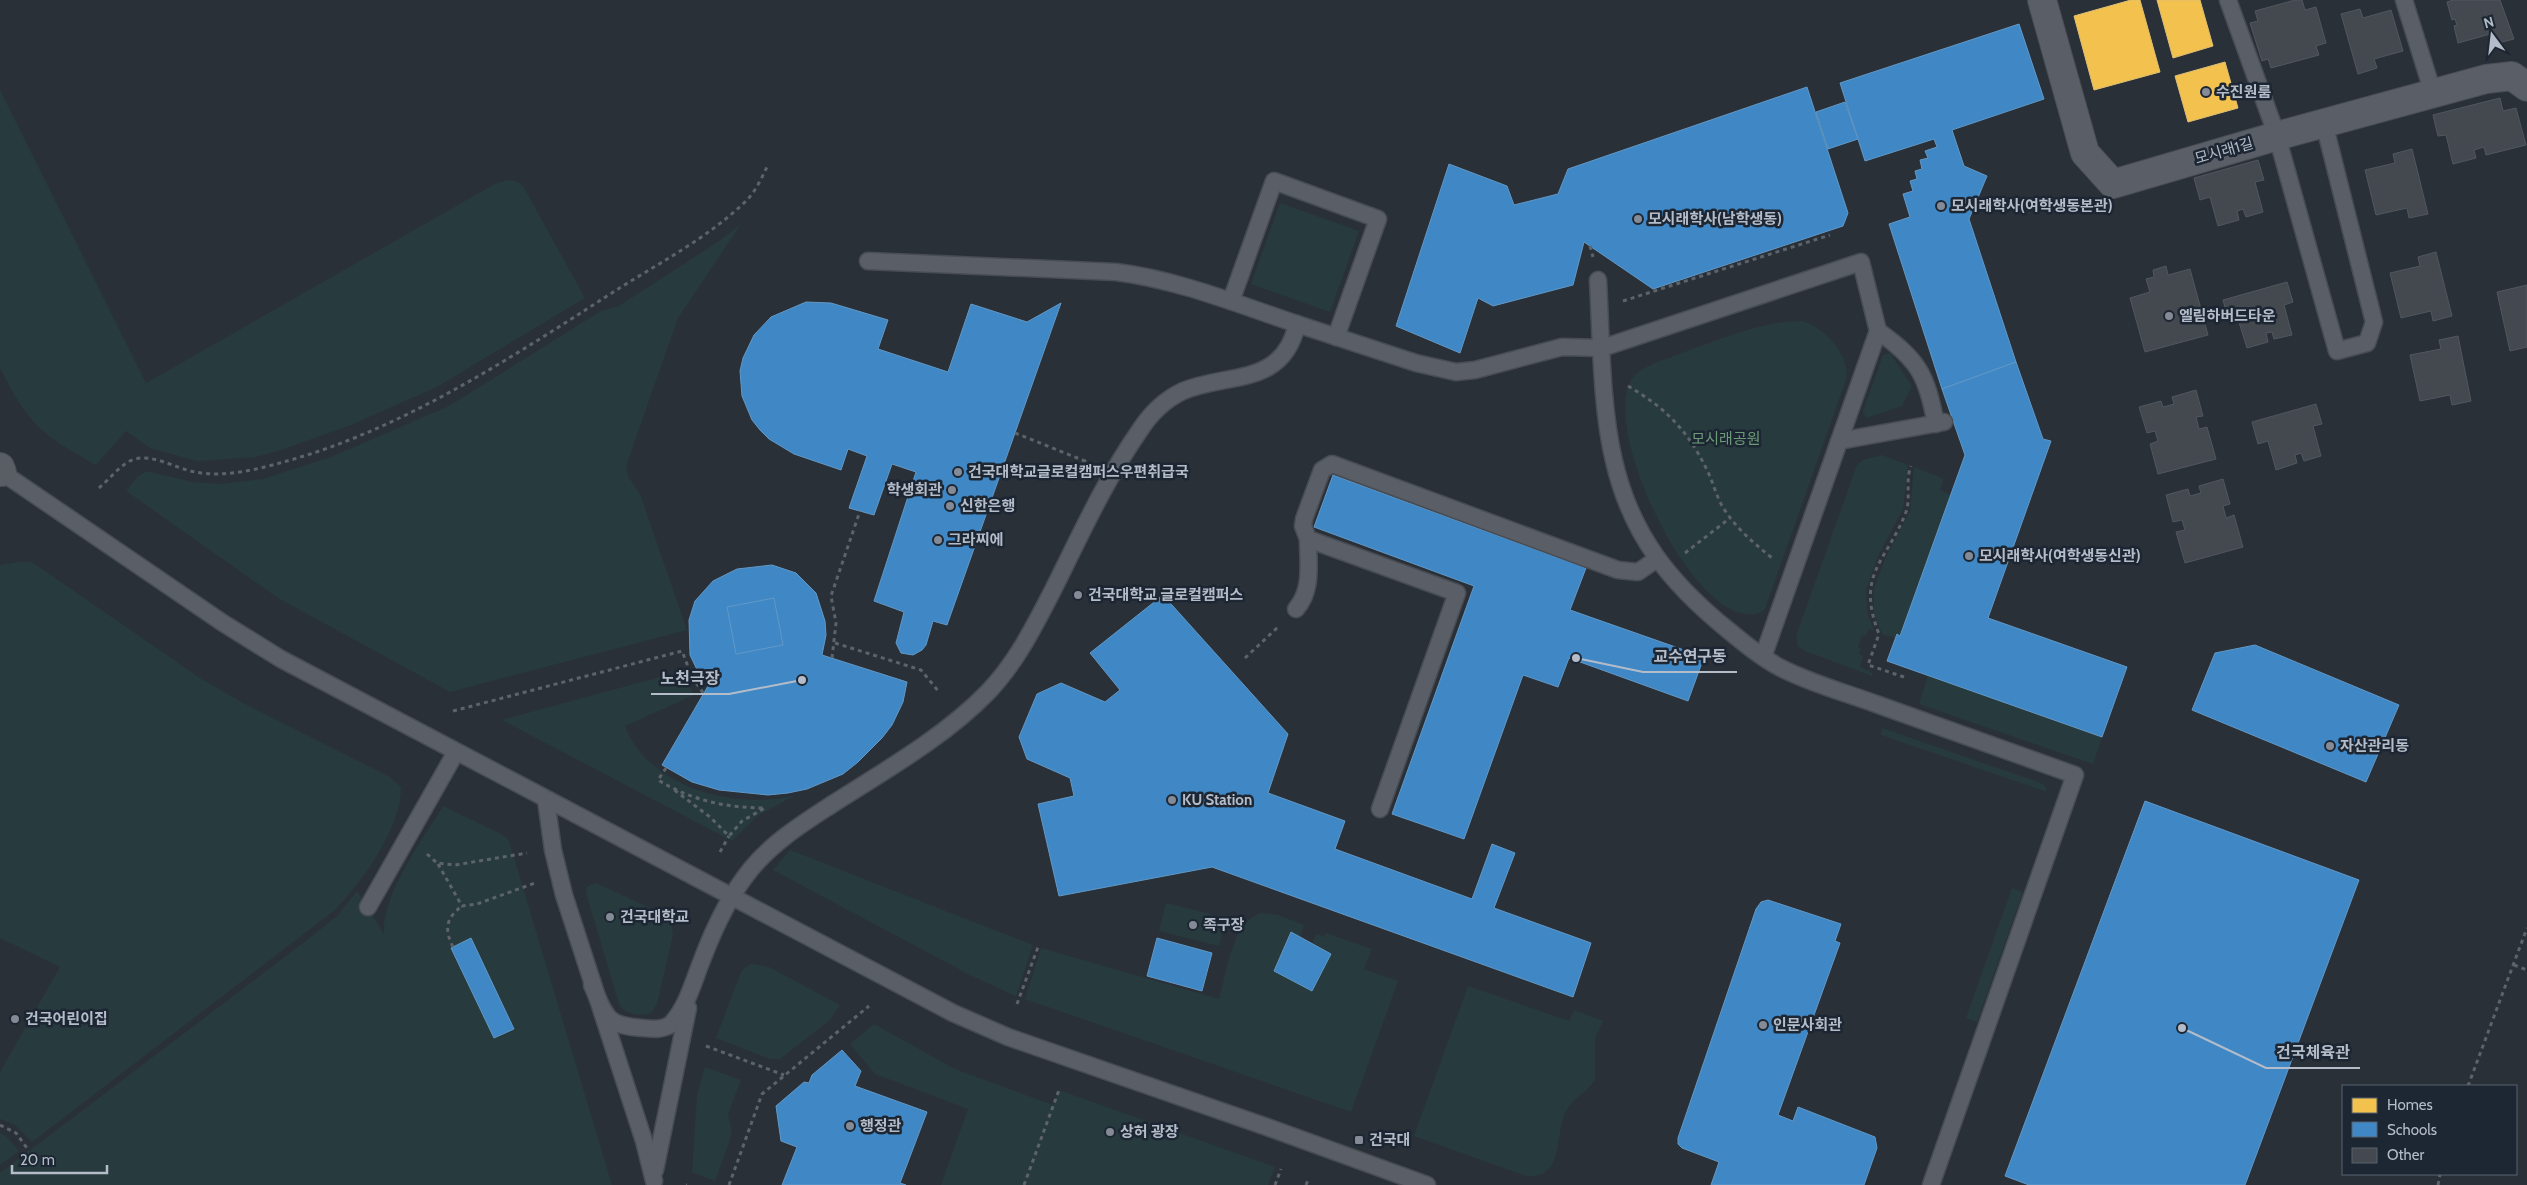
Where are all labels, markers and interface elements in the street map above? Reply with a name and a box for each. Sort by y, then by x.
north arrow [2467,10,2517,60]
text: N [2482,12,2496,32]
place label: 수진원룸 [2216,83,2271,101]
marker: 수진원룸 [2200,86,2212,98]
street label: 모시래1길 [2193,134,2255,168]
place label: 모시래학사(여학생동본관) [1951,197,2113,215]
marker: 모시래학사(여학생동본관) [1935,200,1947,212]
place label: 모시래학사(남학생동) [1648,210,1782,228]
marker: 모시래학사(남학생동) [1632,213,1644,225]
place label: 엘림하버드타운 [2179,307,2276,325]
marker: 엘림하버드타운 [2163,310,2175,322]
park label: 모시래공원 [1691,430,1761,448]
place label: 건국대학교글로컬캠퍼스우편취급국 [968,463,1189,481]
marker: 건국대학교글로컬캠퍼스우편취급국 [952,466,964,478]
place label: 학생회관 [887,481,942,499]
marker: 학생회관 [946,484,958,496]
place label: 신한은행 [960,497,1015,515]
marker: 신한은행 [944,500,956,512]
place label: 그라찌에 [948,531,1003,549]
marker: 그라찌에 [932,534,944,546]
place label: 모시래학사(여학생동신관) [1979,547,2141,565]
marker: 모시래학사(여학생동신관) [1963,550,1975,562]
place label: 건국대학교 글로컬캠퍼스 [1088,586,1243,604]
marker: 건국대학교 글로컬캠퍼스 [1072,589,1084,601]
callout: 교수연구동 [1643,641,1737,672]
text: 교수연구동 [1653,647,1727,666]
callout: 노천극장 [651,663,729,694]
text: 노천극장 [661,669,720,688]
place label: 자산관리동 [2340,737,2409,755]
marker: 자산관리동 [2324,740,2336,752]
place label: KU Station [1182,791,1252,809]
marker: KU Station [1166,794,1178,806]
place label: 건국대학교 [620,908,689,926]
marker: 건국대학교 [604,911,616,923]
place label: 족구장 [1203,916,1245,934]
marker: 족구장 [1187,919,1199,931]
place label: 건국어린이집 [25,1010,108,1028]
marker: 건국어린이집 [9,1013,21,1025]
place label: 인문사회관 [1773,1016,1842,1034]
marker: 인문사회관 [1757,1019,1769,1031]
callout: 건국체육관 [2266,1037,2360,1068]
text: 건국체육관 [2276,1043,2350,1062]
legend [2342,1085,2517,1175]
text: Homes [2387,1096,2433,1114]
place label: 행정관 [860,1117,902,1135]
marker: 행정관 [844,1120,856,1132]
text: Schools [2387,1121,2437,1139]
place label: 상허 광장 [1120,1123,1179,1141]
marker: 상허 광장 [1104,1126,1116,1138]
place label: 건국대 [1369,1131,1410,1149]
marker: 건국대 [1353,1134,1365,1146]
scale bar [12,1142,108,1174]
text: Other [2387,1146,2424,1164]
text: 20 m [20,1151,55,1169]

